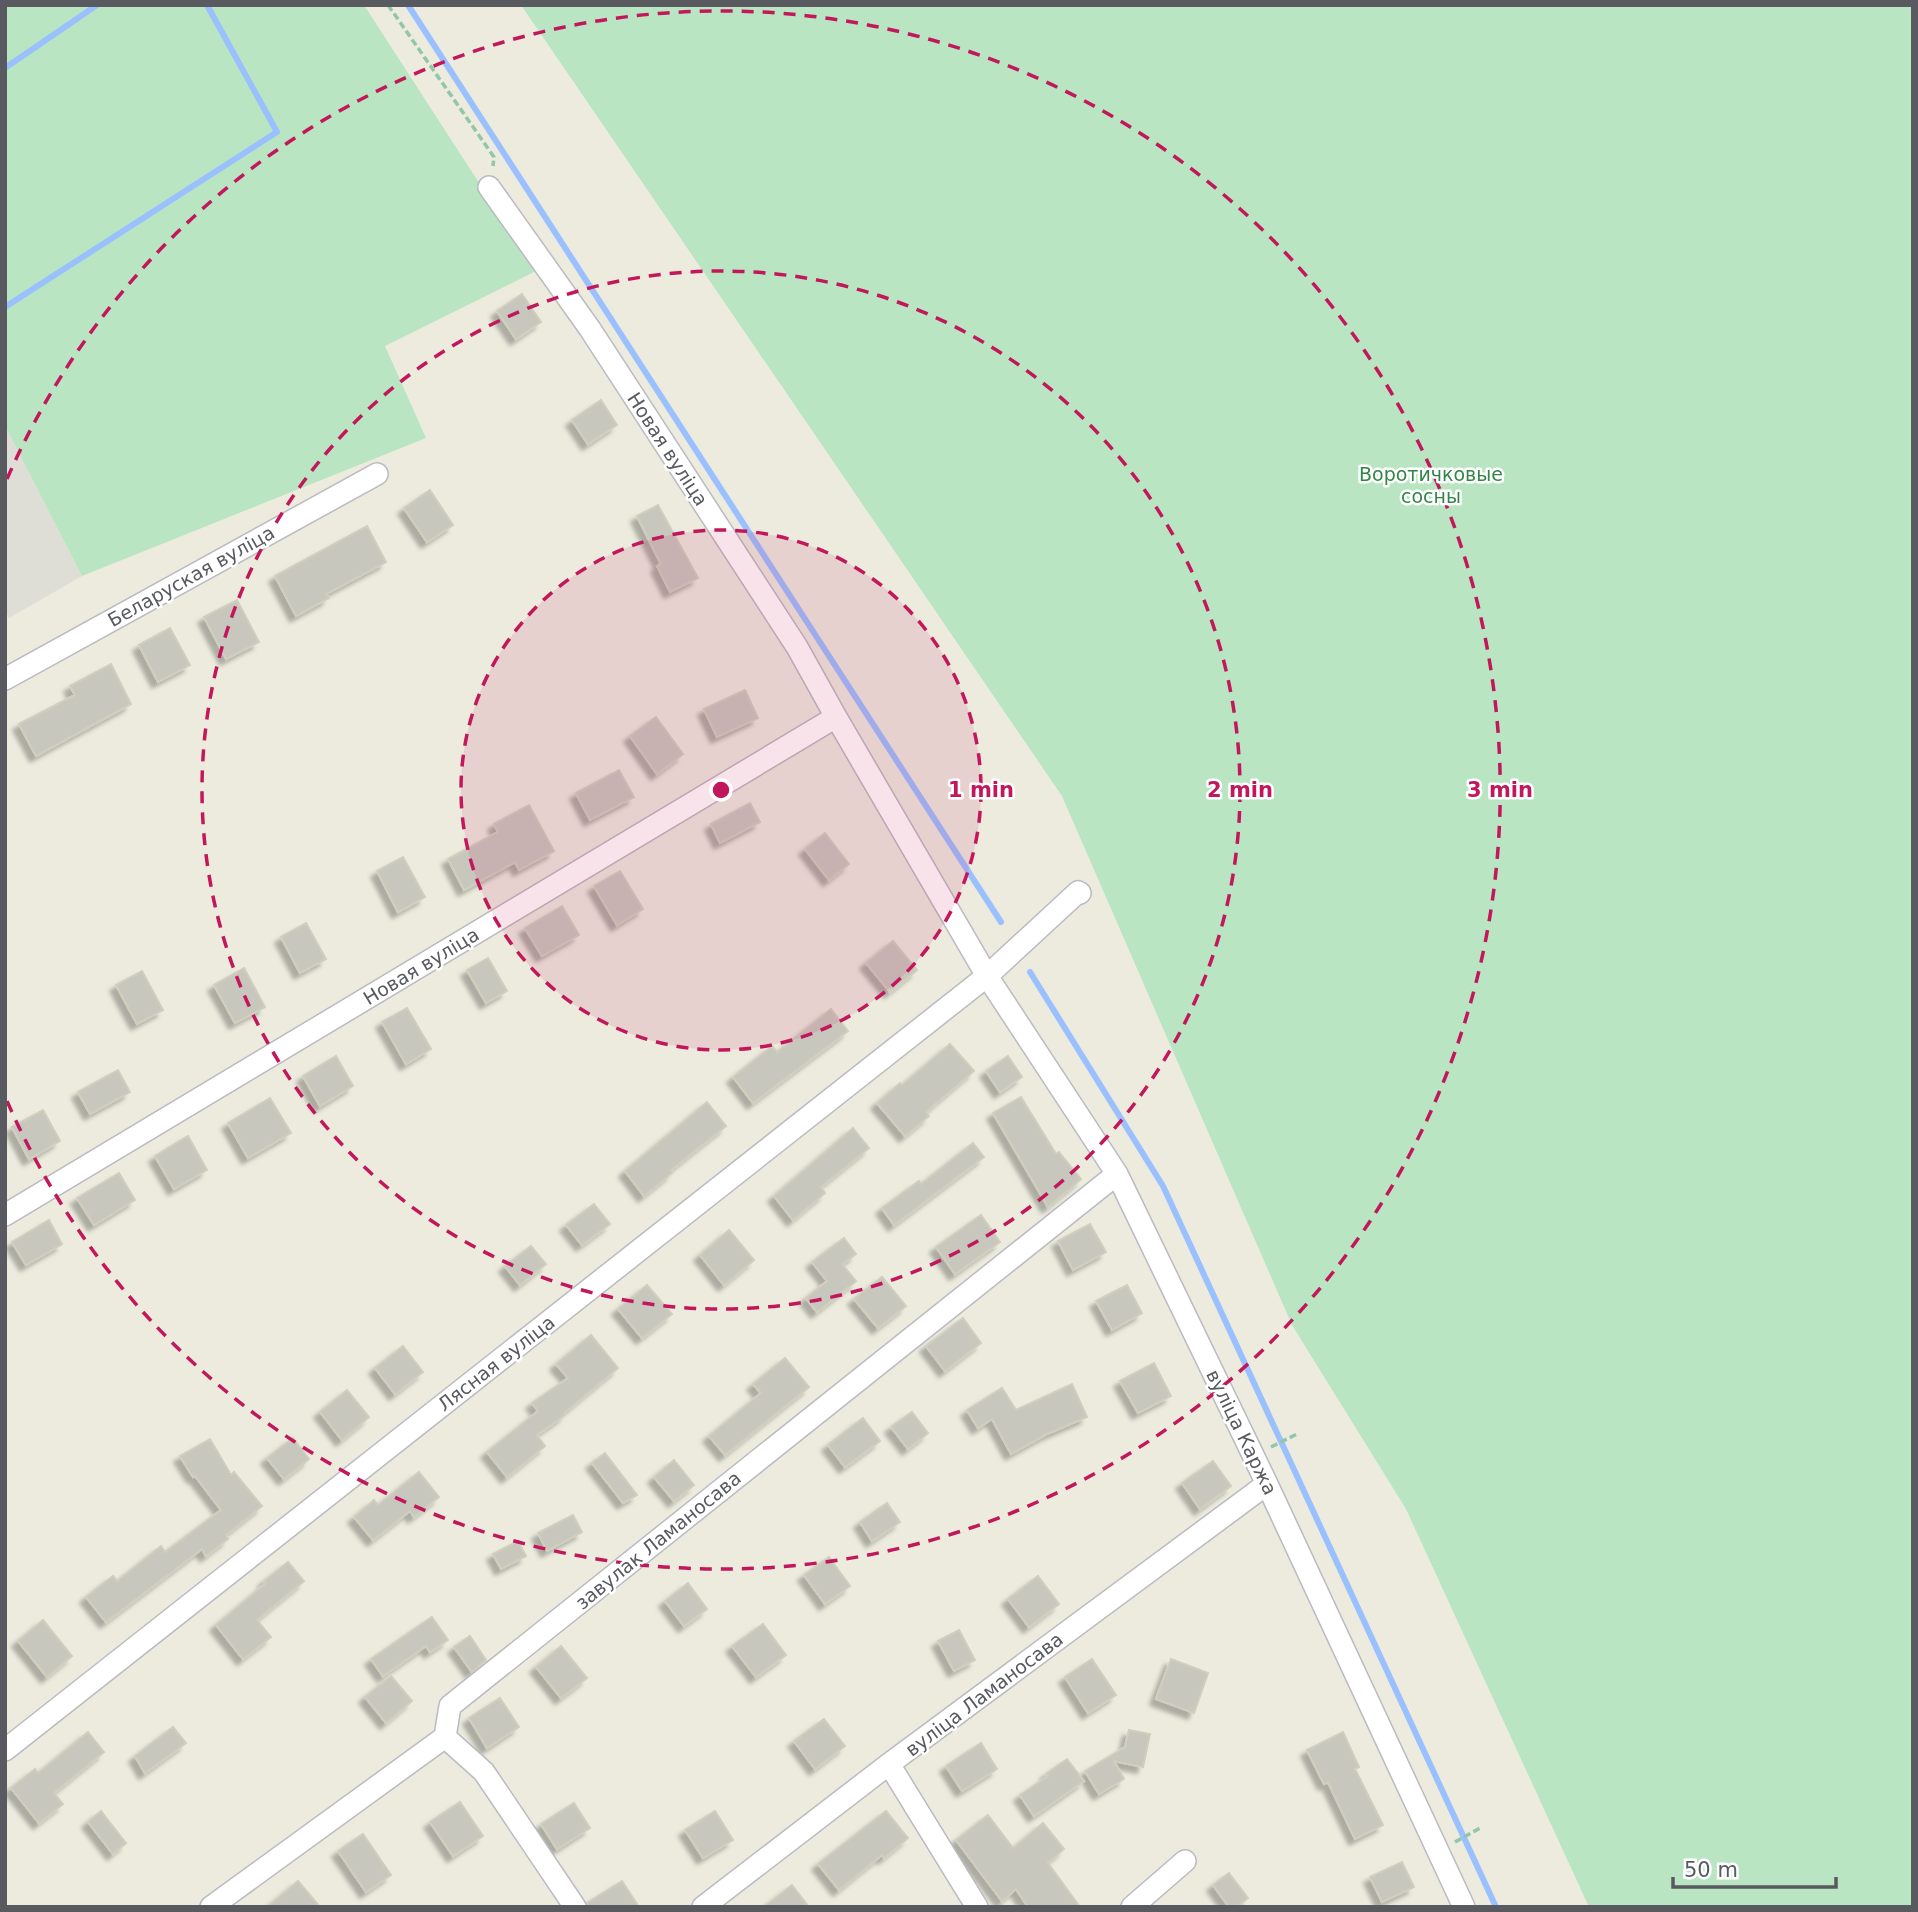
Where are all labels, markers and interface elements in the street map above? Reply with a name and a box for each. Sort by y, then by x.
street label: Новая вуліца [623,388,713,510]
park label: Воротичковые сосны [1359,463,1503,507]
street label: Беларуская вуліца [104,521,278,631]
centre of rings [709,778,733,802]
text: 1 min [948,778,1014,802]
text: 2 min [1207,778,1273,802]
text: 3 min [1467,778,1533,802]
street label: Новая вуліца [359,923,483,1009]
street label: Лясная вуліца [433,1311,559,1415]
street label: вуліца Каржа [1202,1366,1282,1498]
street label: завулак Ламаносава [571,1467,745,1613]
street label: вуліца Ламаносава [901,1628,1067,1760]
scale bar [1673,1846,1836,1890]
text: 50 m [1684,1858,1738,1882]

